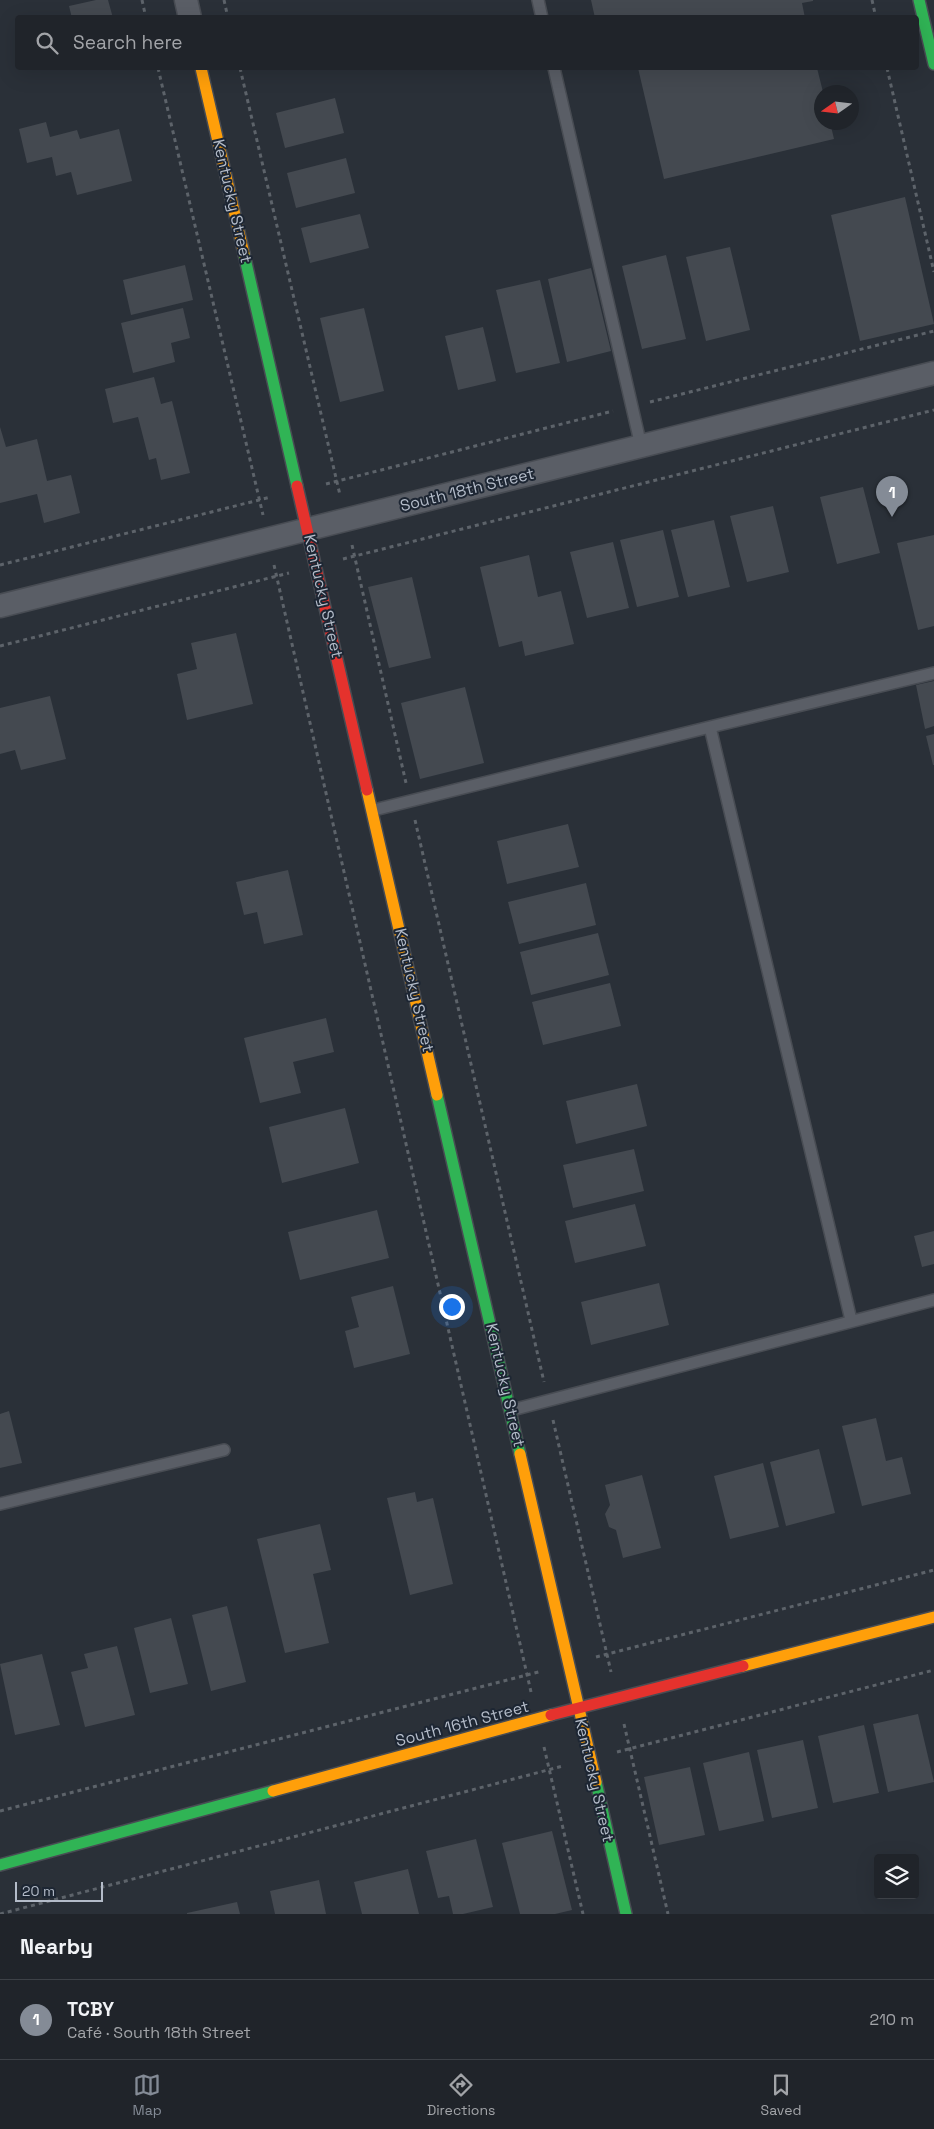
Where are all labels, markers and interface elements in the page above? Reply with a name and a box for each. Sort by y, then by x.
search box [15,15,919,70]
icon: search [33,29,61,57]
text: Search here [73,30,183,55]
north arrow [814,85,859,130]
street label: Kentucky Street [208,137,257,265]
street label: South 18th Street [398,463,536,516]
pin: 1 [876,476,908,517]
street label: Kentucky Street [299,532,348,660]
street label: Kentucky Street [390,926,439,1054]
your location [439,1294,465,1320]
street label: Kentucky Street [481,1321,530,1449]
street label: South 16th Street [393,1696,531,1751]
street label: Kentucky Street [570,1716,619,1844]
map controls [874,1854,919,1899]
button: layers [874,1854,919,1899]
scale bar [15,1879,102,1902]
text: 20 m [22,1882,55,1900]
text: Nearby [20,1933,93,1960]
text: TCBY [67,1997,114,2022]
text: 1 [32,2009,40,2030]
text: 210 m [870,2009,914,2030]
text: Café · South 18th Street [67,2022,251,2043]
tab: Map [133,2071,162,2119]
tab: Directions [427,2071,495,2119]
tab: Saved [761,2071,801,2119]

